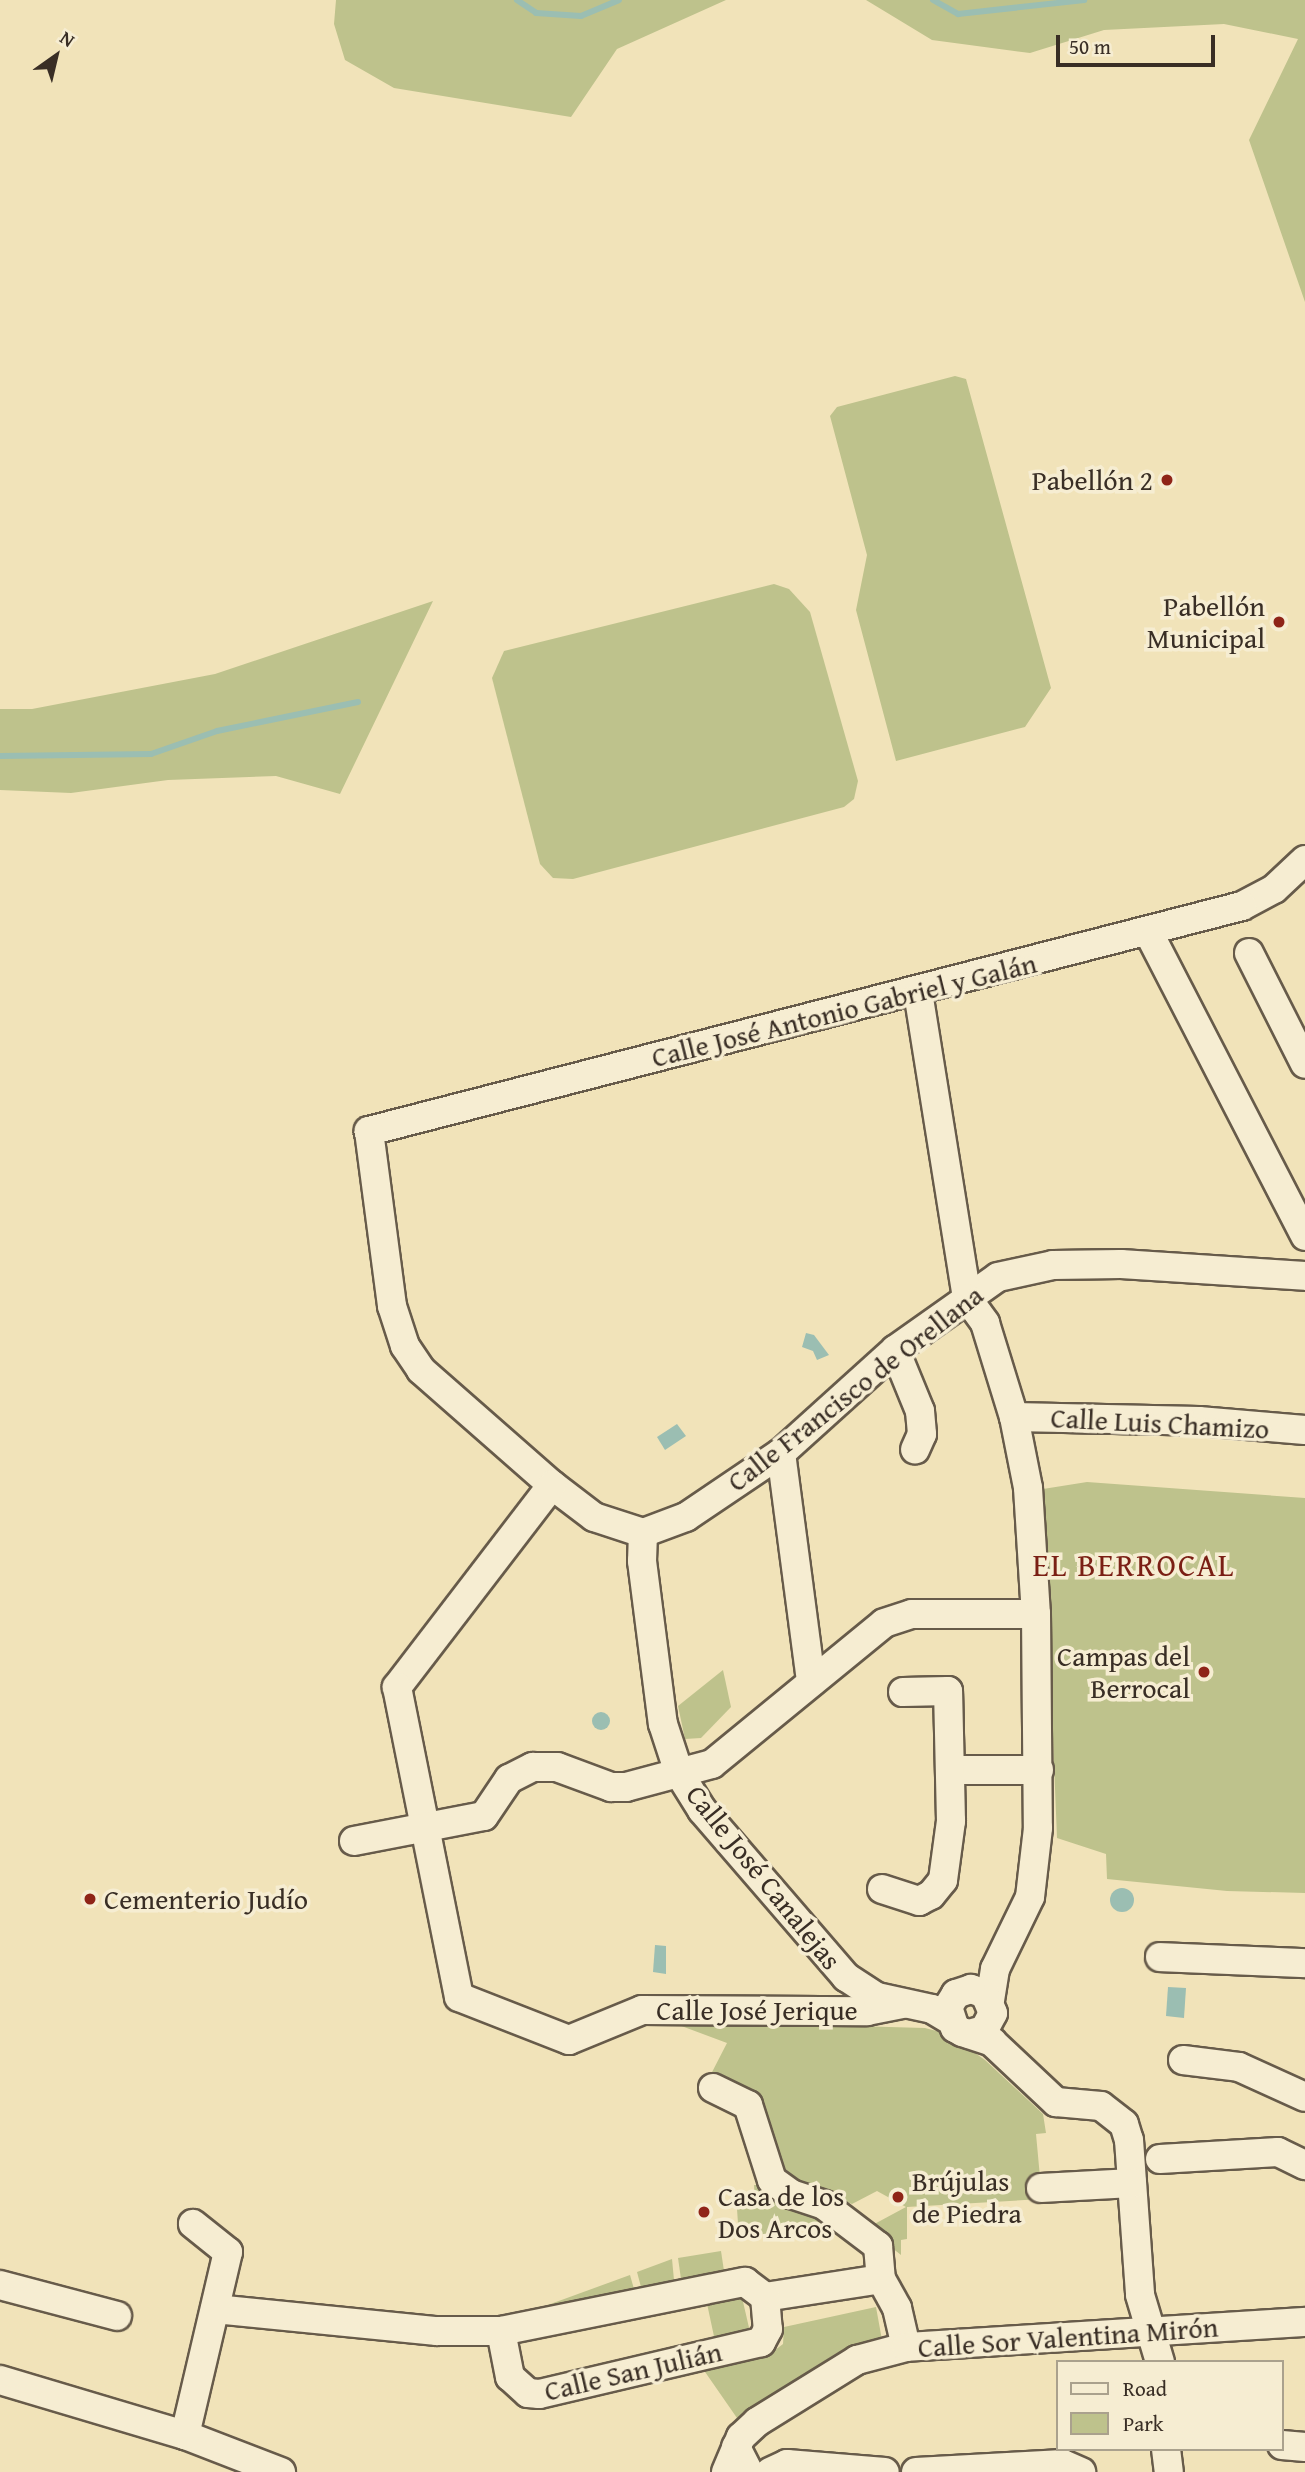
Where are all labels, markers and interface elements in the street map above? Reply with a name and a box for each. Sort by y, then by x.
north arrow [21,21,91,91]
scale bar [1060,21,1219,65]
text: N [55,23,81,54]
text: 50 m [1069,31,1111,62]
place label: Pabellón 2 [1032,463,1153,497]
marker: Pabellón 2 [1159,472,1175,488]
place label: Pabellón Municipal [1147,589,1265,655]
marker: Pabellón Municipal [1271,614,1287,630]
street label: Calle José Antonio Gabriel y Galán [648,946,1040,1074]
street label: Calle Francisco de Orellana [721,1278,989,1498]
street label: Calle Luis Chamizo [1050,1400,1270,1446]
district label: EL BERROCAL [1034,1546,1234,1584]
place label: Campas del Berrocal [1057,1639,1190,1705]
marker: Campas del Berrocal [1196,1664,1212,1680]
street label: Calle José Canalejas [679,1778,849,1976]
place label: Cementerio Judío [104,1882,308,1916]
marker: Cementerio Judío [82,1891,98,1907]
street label: Calle José Jerique [656,1993,858,2027]
place label: Brújulas de Piedra [912,2164,1022,2230]
place label: Casa de los Dos Arcos [718,2179,844,2245]
marker: Brújulas de Piedra [890,2189,906,2205]
marker: Casa de los Dos Arcos [696,2204,712,2220]
street label: Calle Sor Valentina Mirón [917,2310,1219,2364]
street label: Calle San Julián [541,2334,725,2408]
legend [1056,2360,1284,2451]
text: Road [1123,2373,1167,2404]
text: Park [1123,2408,1164,2439]

